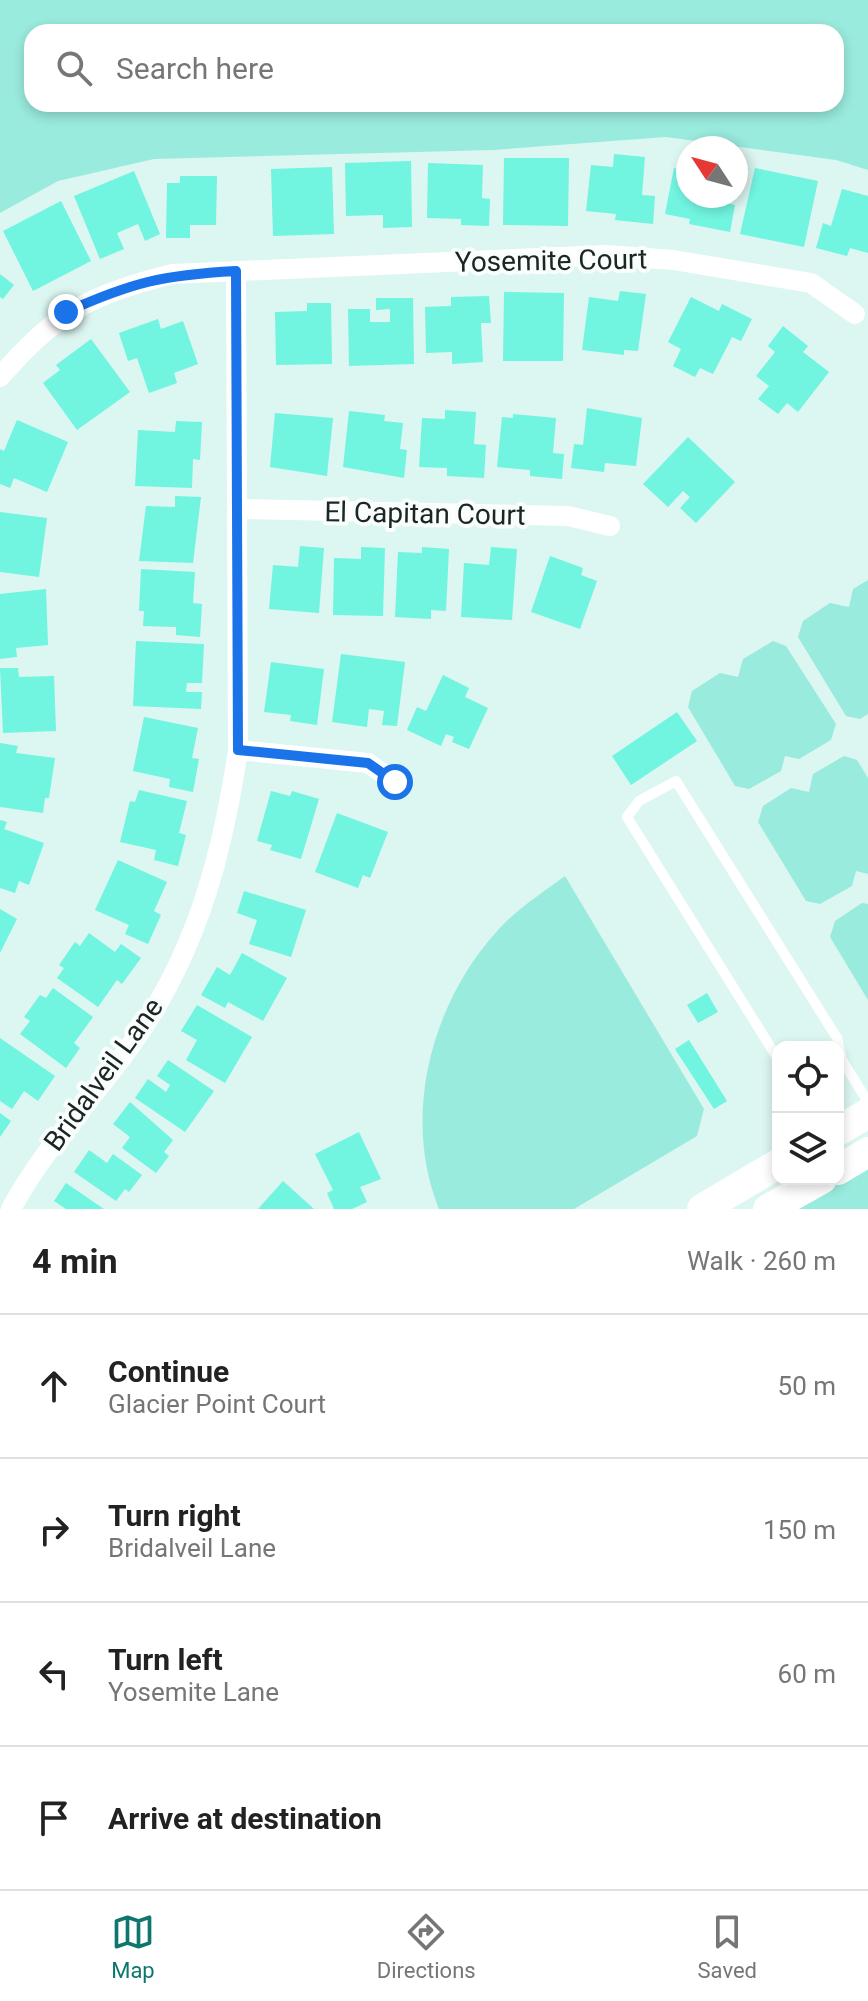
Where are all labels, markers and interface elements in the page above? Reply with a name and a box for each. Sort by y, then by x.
search box [24,24,844,112]
icon: search [52,46,96,90]
text: Search here [116,51,274,86]
north arrow [676,136,748,208]
street label: Yosemite Court [454,242,648,279]
route end [48,294,84,330]
street label: El Capitan Court [324,495,526,532]
route start [377,764,413,800]
street label: Bridalveil Lane [37,991,170,1157]
map controls [772,1041,844,1185]
button: locate [772,1041,844,1113]
button: layers [772,1113,844,1185]
text: 4 min [32,1241,117,1281]
text: Walk · 260 m [687,1246,836,1276]
text: Continue [108,1354,229,1389]
icon: ahead [32,1364,76,1408]
text: 50 m [778,1371,836,1401]
text: Glacier Point Court [108,1389,326,1419]
text: Turn right [108,1498,241,1533]
icon: right [32,1508,76,1552]
text: 150 m [763,1515,836,1545]
text: Bridalveil Lane [108,1533,276,1563]
text: Turn left [108,1642,223,1677]
icon: left [32,1652,76,1696]
text: 60 m [778,1659,836,1689]
text: Yosemite Lane [108,1677,279,1707]
icon: arrive [32,1796,76,1840]
text: Arrive at destination [108,1801,382,1836]
tab: Map [111,1910,155,1983]
tab: Directions [377,1910,476,1983]
tab: Saved [698,1910,757,1983]

